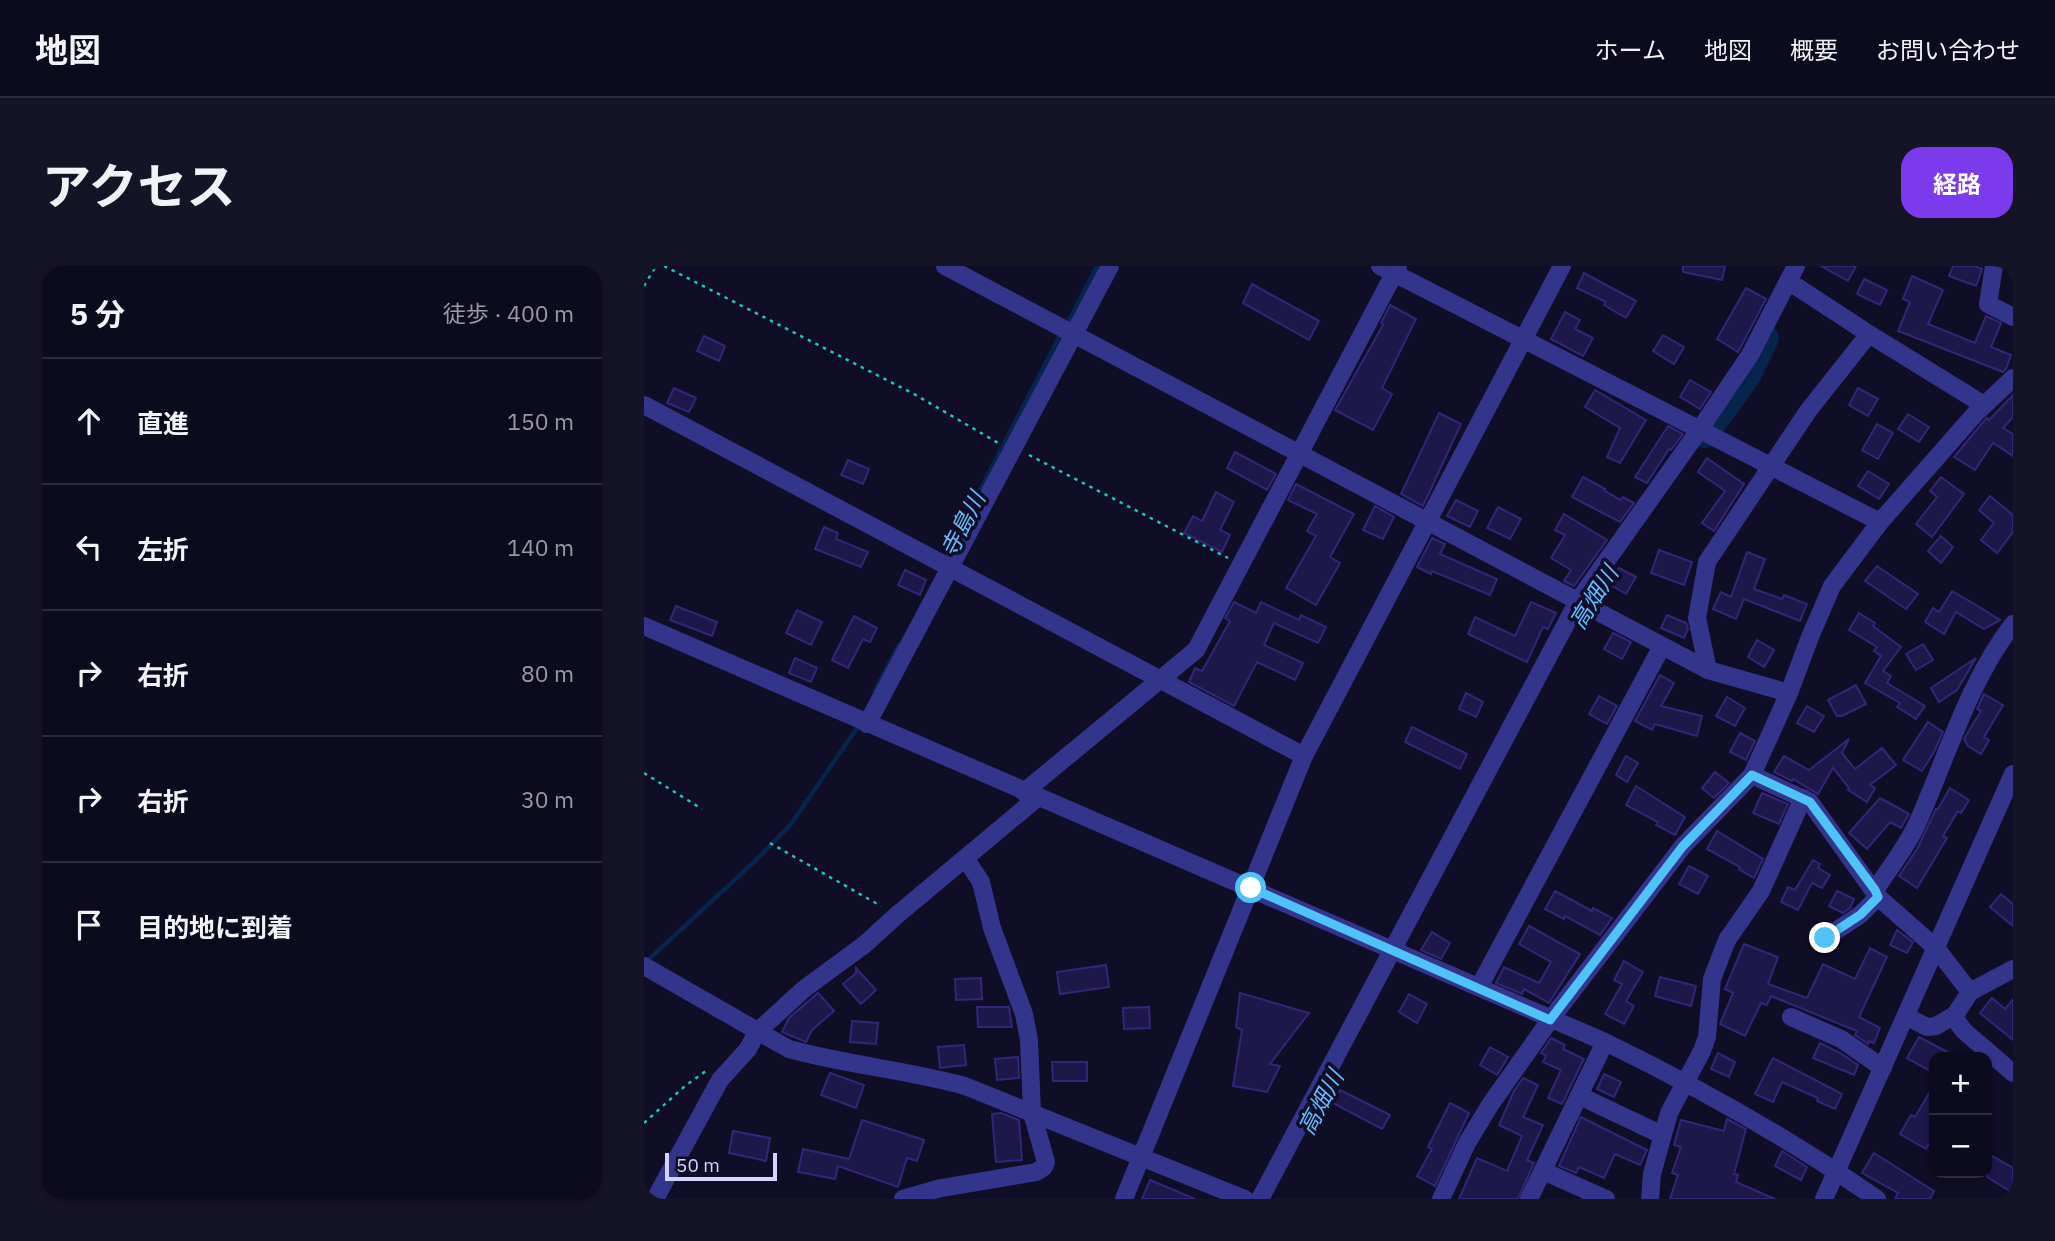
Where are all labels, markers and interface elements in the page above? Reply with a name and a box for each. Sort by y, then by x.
text: 地図 [35,28,101,71]
text: ホーム [1595,34,1666,66]
text: 地図 [1704,34,1752,66]
text: 概要 [1790,34,1838,66]
text: お問い合わせ [1876,34,2020,66]
button: 経路 [1901,147,2013,218]
text: アクセス [42,154,236,217]
text: 5 分 [70,294,125,333]
text: 徒歩 · 400 m [443,298,574,328]
icon: ahead [70,402,108,440]
text: 直進 [137,406,189,440]
text: 150 m [507,406,574,436]
water label: 寺島川 [933,484,992,562]
icon: left [70,528,108,566]
text: 左折 [137,532,189,566]
text: 140 m [507,532,574,562]
water label: 高畑川 [1562,557,1626,634]
icon: right [70,654,108,692]
text: 右折 [137,658,189,692]
text: 80 m [521,658,574,688]
icon: right [70,780,108,818]
text: 右折 [137,784,189,818]
text: 30 m [521,784,574,814]
route start [1235,872,1266,903]
icon: arrive [70,906,108,944]
text: 目的地に到着 [137,910,293,944]
route end [1809,922,1840,953]
map controls [1929,1052,1992,1178]
button: + [1929,1052,1992,1115]
water label: 高畑川 [1291,1062,1351,1140]
button: − [1929,1115,1992,1178]
scale bar [665,1150,777,1182]
text: 50 m [676,1153,720,1177]

